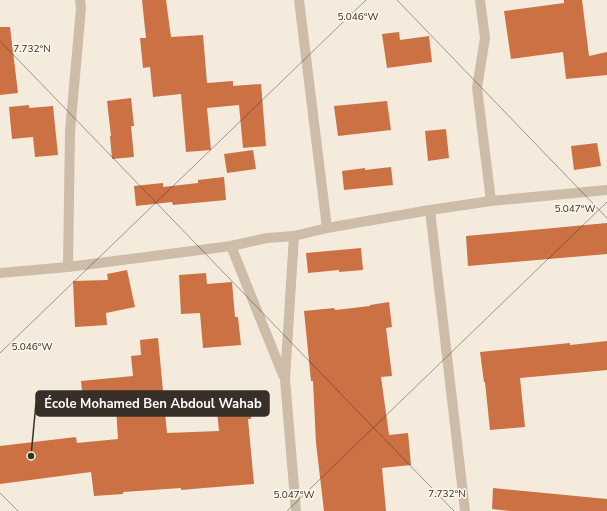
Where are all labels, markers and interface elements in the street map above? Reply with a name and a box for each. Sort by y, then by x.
text: 5.046°W [337,10,379,24]
text: 7.732°N [13,42,51,56]
text: 5.047°W [554,202,596,216]
text: 5.046°W [11,340,53,354]
callout: École Mohamed Ben Abdoul Wahab [36,391,269,416]
text: École Mohamed Ben Abdoul Wahab [44,395,262,413]
text: 7.732°N [428,487,466,501]
text: 5.047°W [273,488,315,502]

